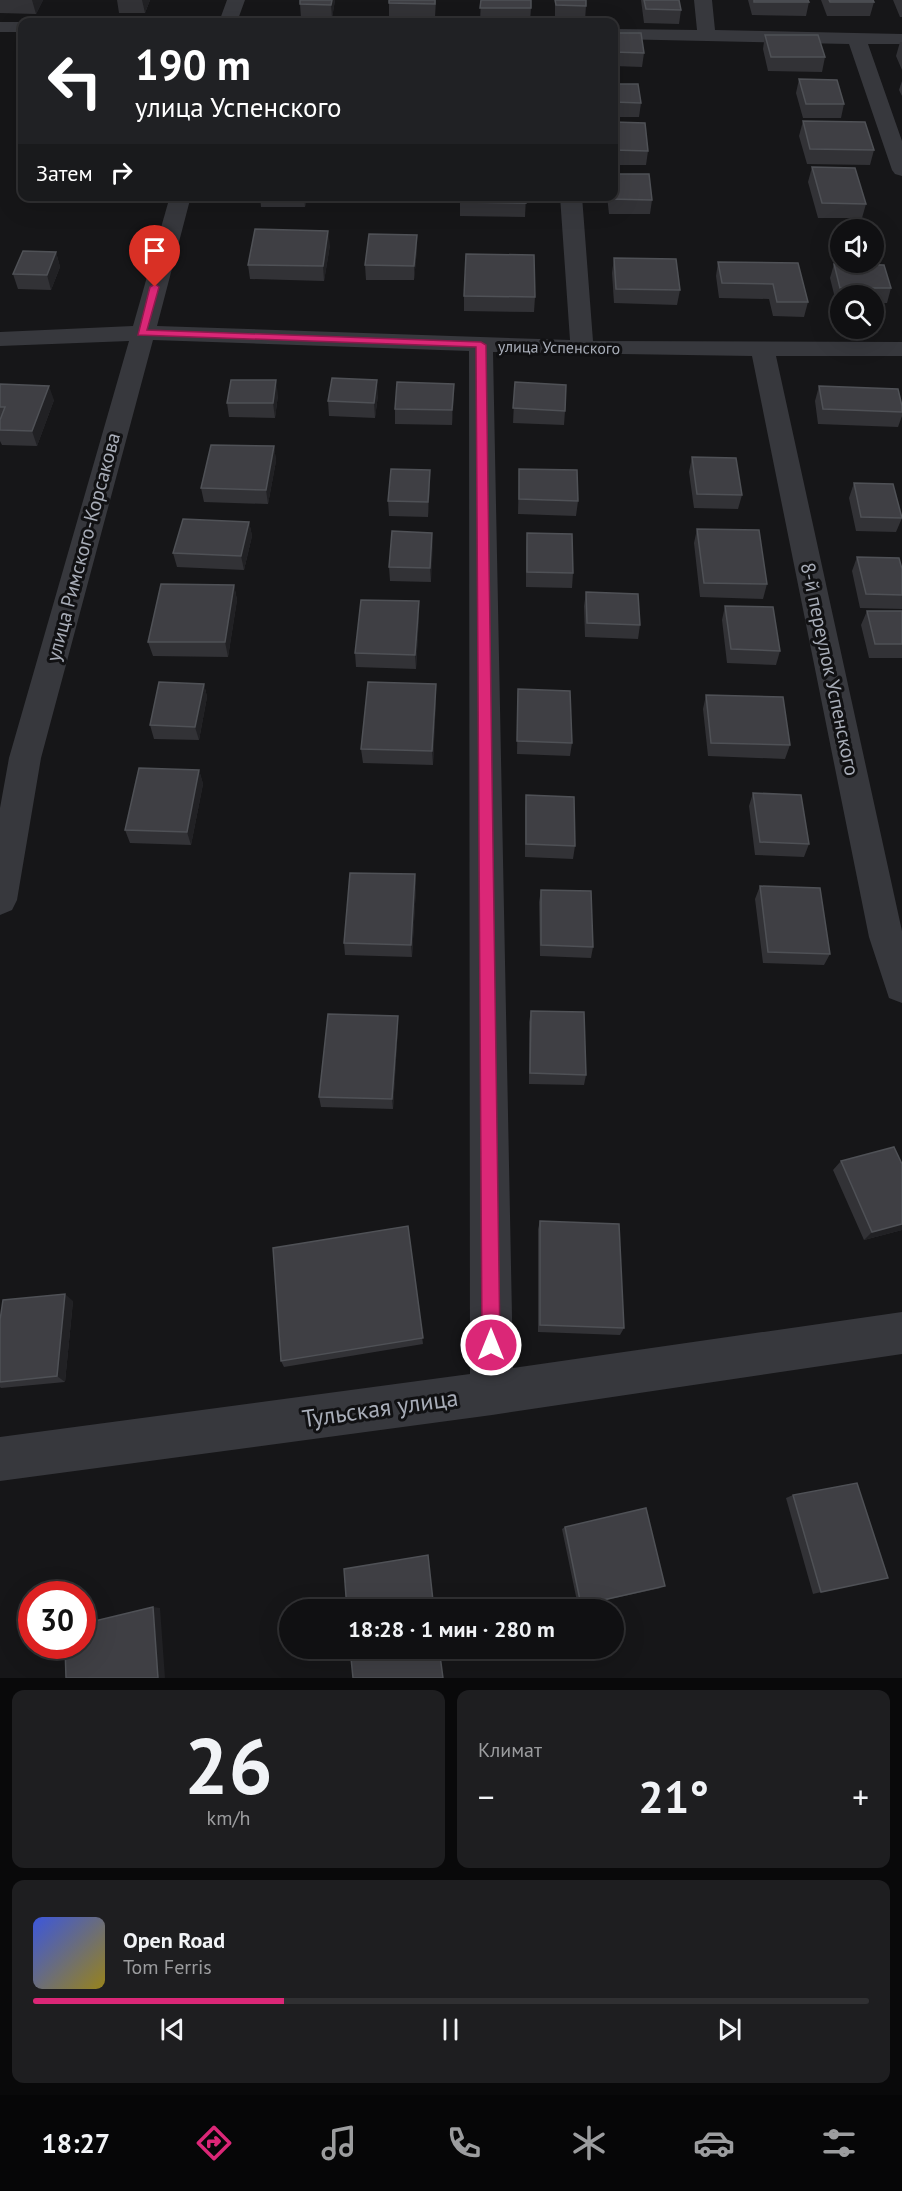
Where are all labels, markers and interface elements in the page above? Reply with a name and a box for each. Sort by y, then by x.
text: 190 m [135,37,251,92]
icon: left [36,42,114,120]
text: улица Успенского [135,90,341,124]
icon: right [105,156,138,189]
text: Затем [36,159,93,187]
map controls [830,219,884,339]
button: sound [830,219,884,273]
pin [129,225,180,287]
icon: arrive [138,234,171,267]
button: search [830,285,884,339]
street label: улица Успенского [498,336,620,358]
street label: улица Римского-Корсакова [40,430,126,664]
street label: 8-й переулок Успенского [795,560,865,778]
position arrow [459,1313,523,1377]
street label: Тульская улица [300,1382,460,1434]
speed limit sign: 30 [18,1581,96,1659]
text: 18:28 · 1 мин · 280 m [348,1615,555,1643]
text: 26 [184,1715,273,1816]
text: Климат [478,1737,542,1763]
text: 21° [638,1767,709,1825]
text: − [478,1775,495,1818]
text: + [852,1775,869,1818]
text: km/h [207,1805,250,1831]
text: Open Road [123,1926,225,1954]
text: Tom Ferris [123,1954,212,1980]
icon: previous [156,2013,189,2046]
icon: pause [434,2013,467,2046]
icon: next [713,2013,746,2046]
icon: directions [193,2122,235,2164]
icon: music [318,2122,360,2164]
icon: phone [443,2122,485,2164]
icon: climate [568,2122,610,2164]
icon: car [693,2122,735,2164]
icon: filters [818,2122,860,2164]
text: 18:27 [42,2126,110,2160]

